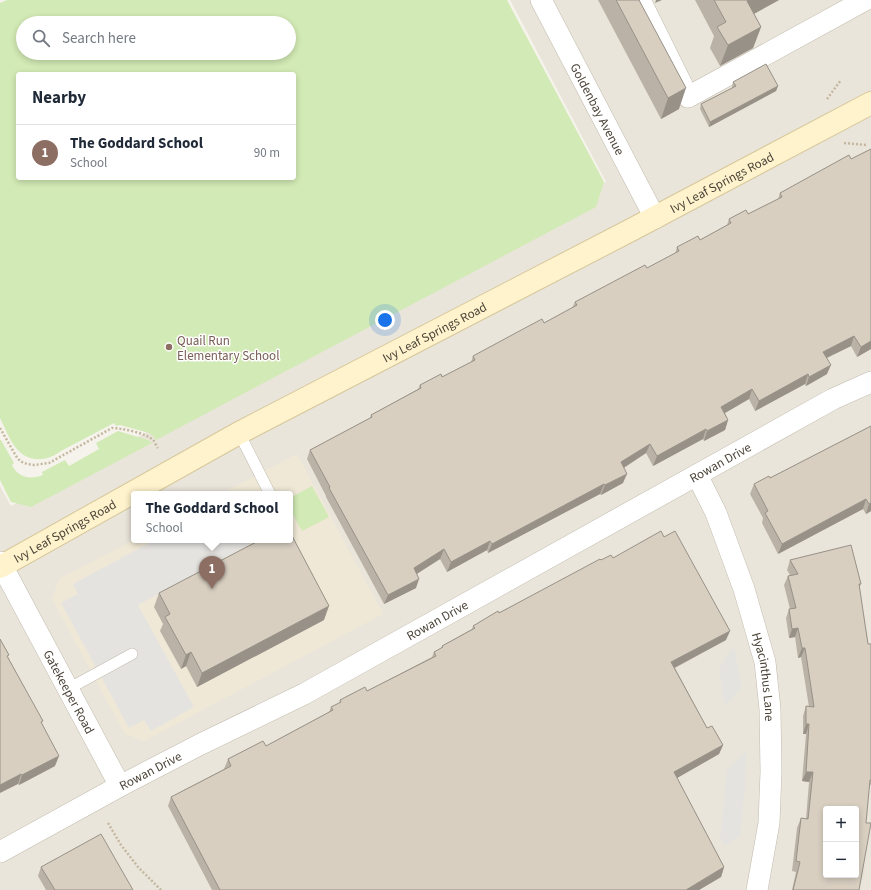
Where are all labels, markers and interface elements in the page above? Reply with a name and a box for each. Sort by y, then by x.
search box [16,16,296,60]
icon: search [30,27,52,49]
text: Search here [62,28,136,49]
street label: Goldenbay Avenue [566,60,629,159]
text: Nearby [32,86,86,110]
text: The Goddard School [70,133,203,154]
text: 1 [42,144,48,162]
text: 90 m [254,144,280,162]
street label: Ivy Leaf Springs Road [667,148,777,218]
text: School [70,154,107,172]
street label: Ivy Leaf Springs Road [380,298,490,367]
your location [375,310,395,330]
place label: Quail Run Elementary School [177,332,279,365]
marker: Quail Run Elementary School [164,342,174,352]
street label: Rowan Drive [686,438,755,487]
popup [131,491,293,543]
street label: Ivy Leaf Springs Road [10,496,120,568]
text: The Goddard School [146,498,278,519]
text: School [146,519,183,537]
pin: 1 [199,556,225,589]
street label: Rowan Drive [403,596,472,645]
street label: Hyacinthus Lane [747,630,778,722]
street label: Gatekeeper Road [39,647,98,737]
street label: Rowan Drive [116,748,185,795]
map controls [823,806,859,878]
button: + [823,806,859,842]
button: − [823,842,859,878]

